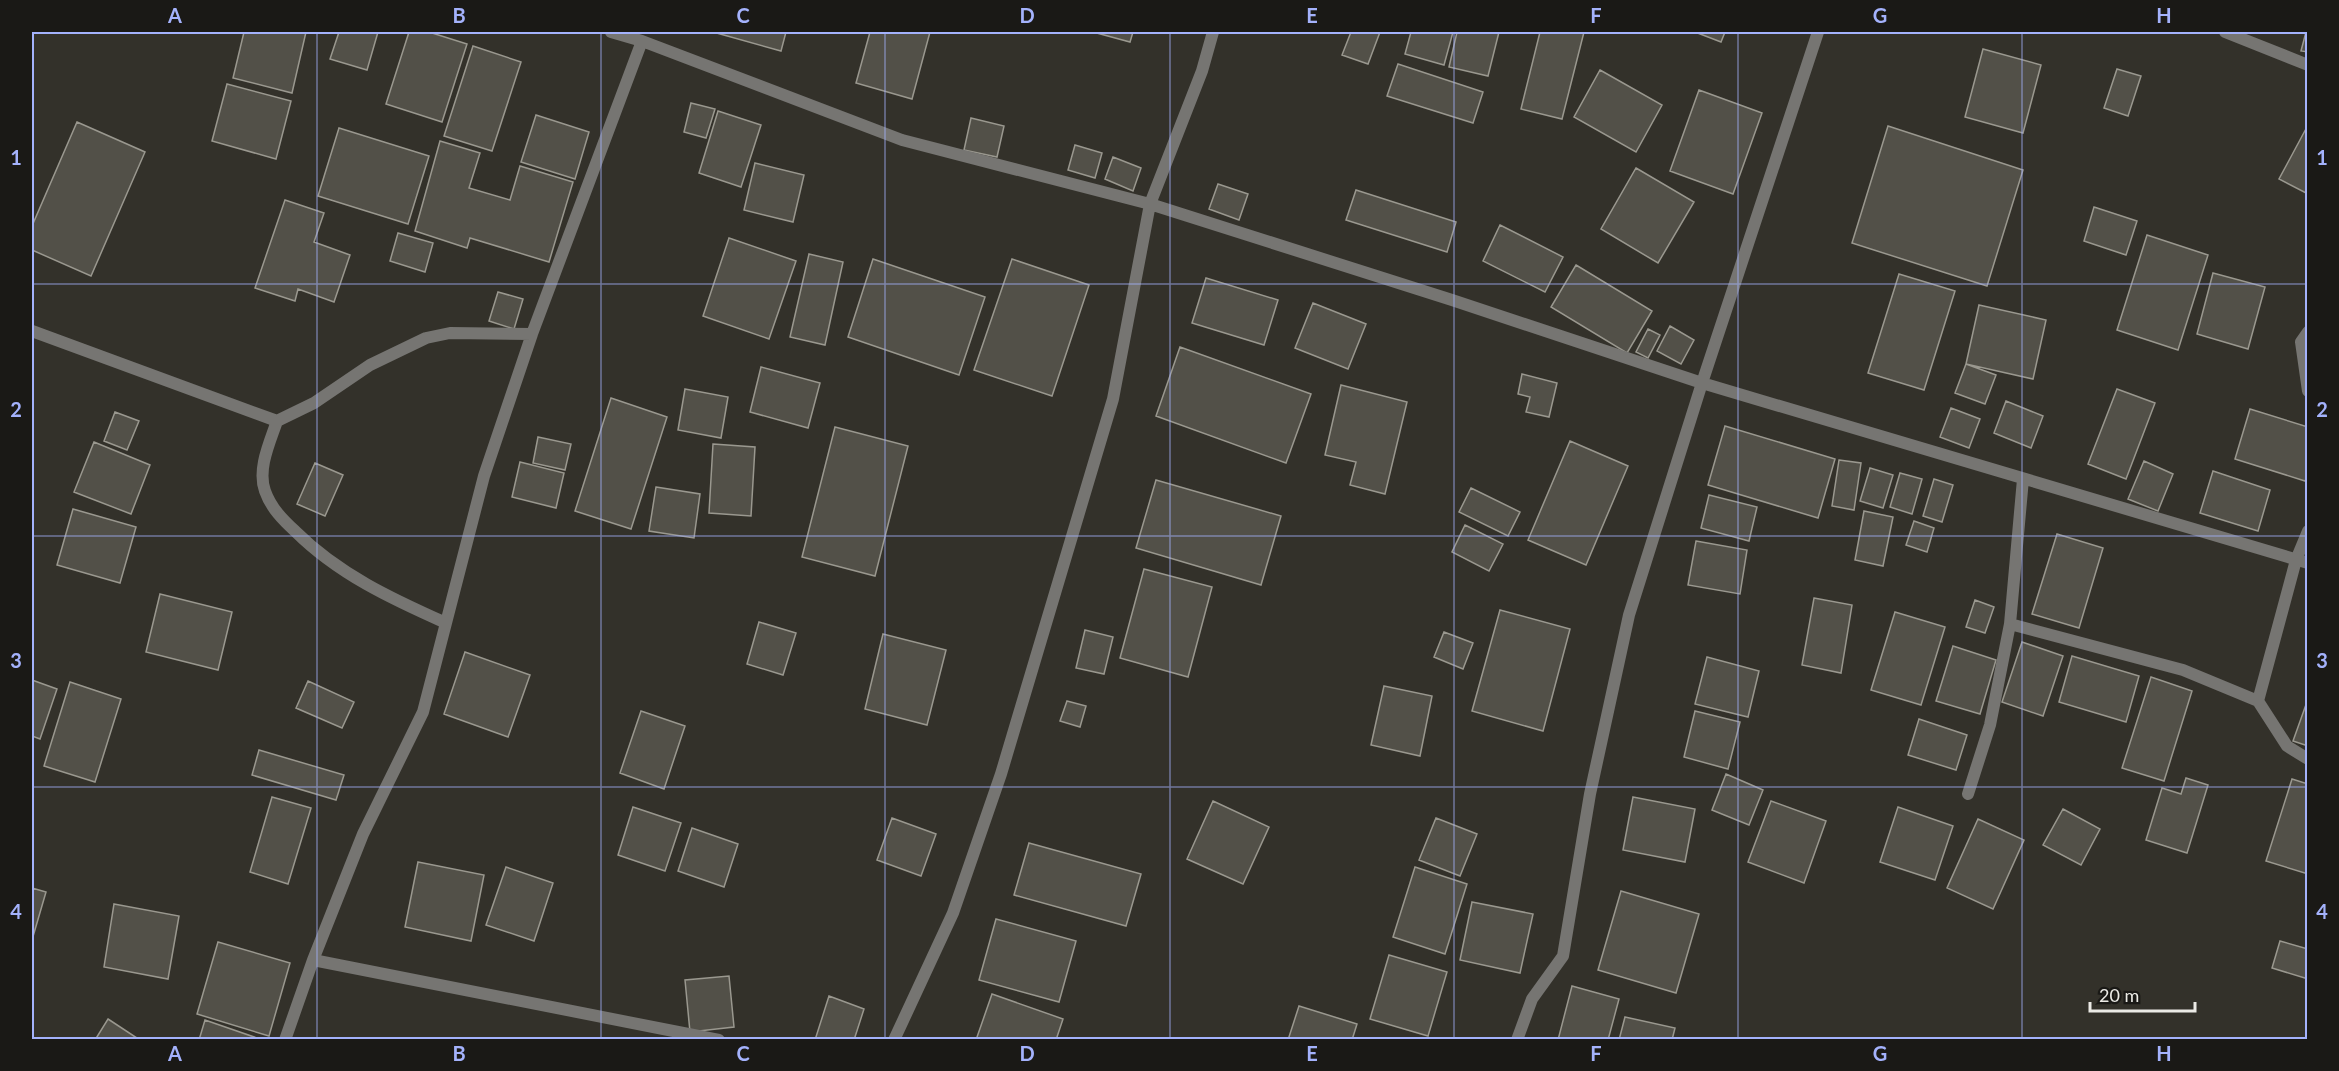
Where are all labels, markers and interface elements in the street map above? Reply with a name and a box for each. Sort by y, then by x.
text: A [167,3,182,27]
text: B [452,3,466,27]
text: C [736,3,750,27]
text: D [1019,3,1035,27]
text: E [1306,3,1318,27]
text: F [1590,3,1602,27]
text: G [1873,3,1887,27]
text: H [2156,3,2172,27]
text: 1 [10,145,22,169]
text: 1 [2316,145,2328,169]
text: 2 [10,397,22,421]
text: 2 [2316,397,2328,421]
text: 3 [10,648,22,672]
text: 3 [2316,648,2328,672]
text: 4 [10,899,22,923]
text: 4 [2316,899,2328,923]
scale bar [2090,975,2195,1013]
text: 20 m [2099,984,2139,1006]
text: A [167,1041,182,1065]
text: B [452,1041,466,1065]
text: C [736,1041,750,1065]
text: D [1019,1041,1035,1065]
text: E [1306,1041,1318,1065]
text: F [1590,1041,1602,1065]
text: G [1873,1041,1887,1065]
text: H [2156,1041,2172,1065]

